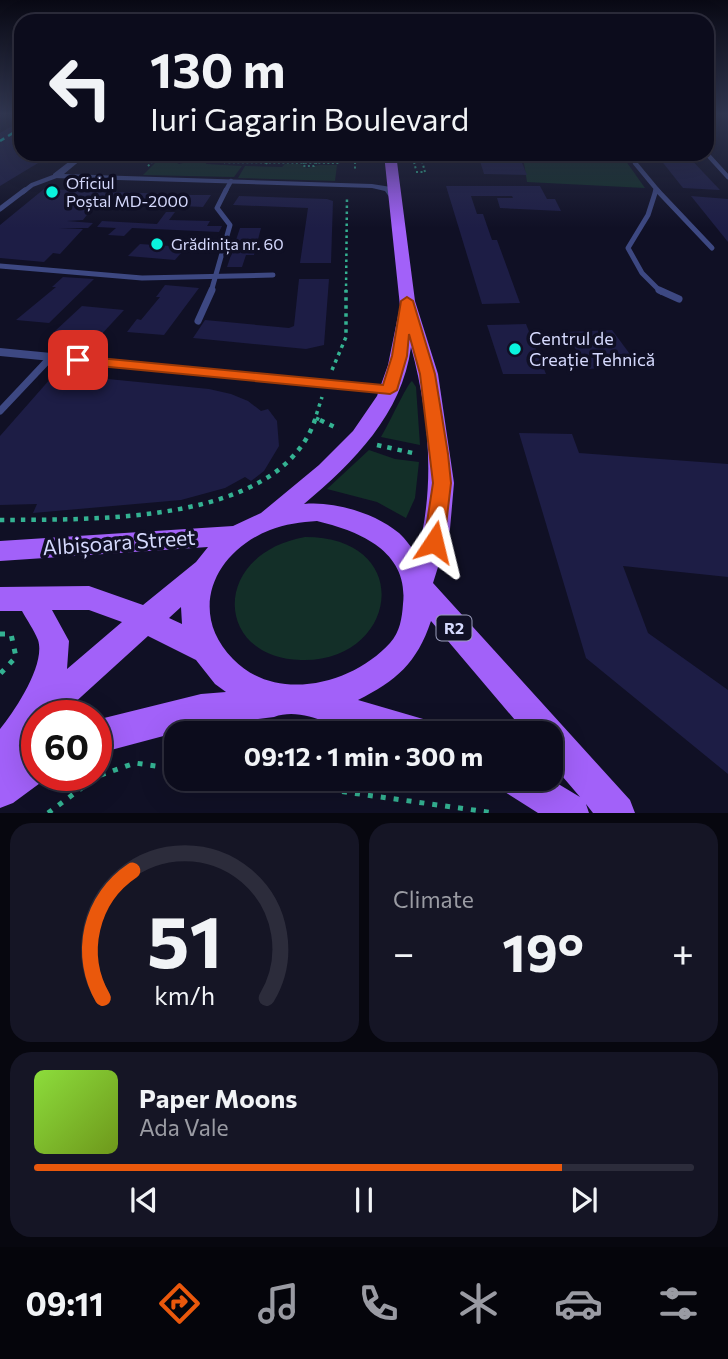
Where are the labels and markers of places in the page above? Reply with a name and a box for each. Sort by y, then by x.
place label: Oficiul Poștal MD-2000 [66,173,188,212]
marker: Oficiul Poștal MD-2000 [44,184,60,200]
place label: Grădinița nr. 60 [171,234,284,255]
marker: Grădinița nr. 60 [149,236,165,252]
place label: Centrul de Creație Tehnică [529,327,655,371]
pin [48,330,108,390]
marker: Centrul de Creație Tehnică [507,341,523,357]

